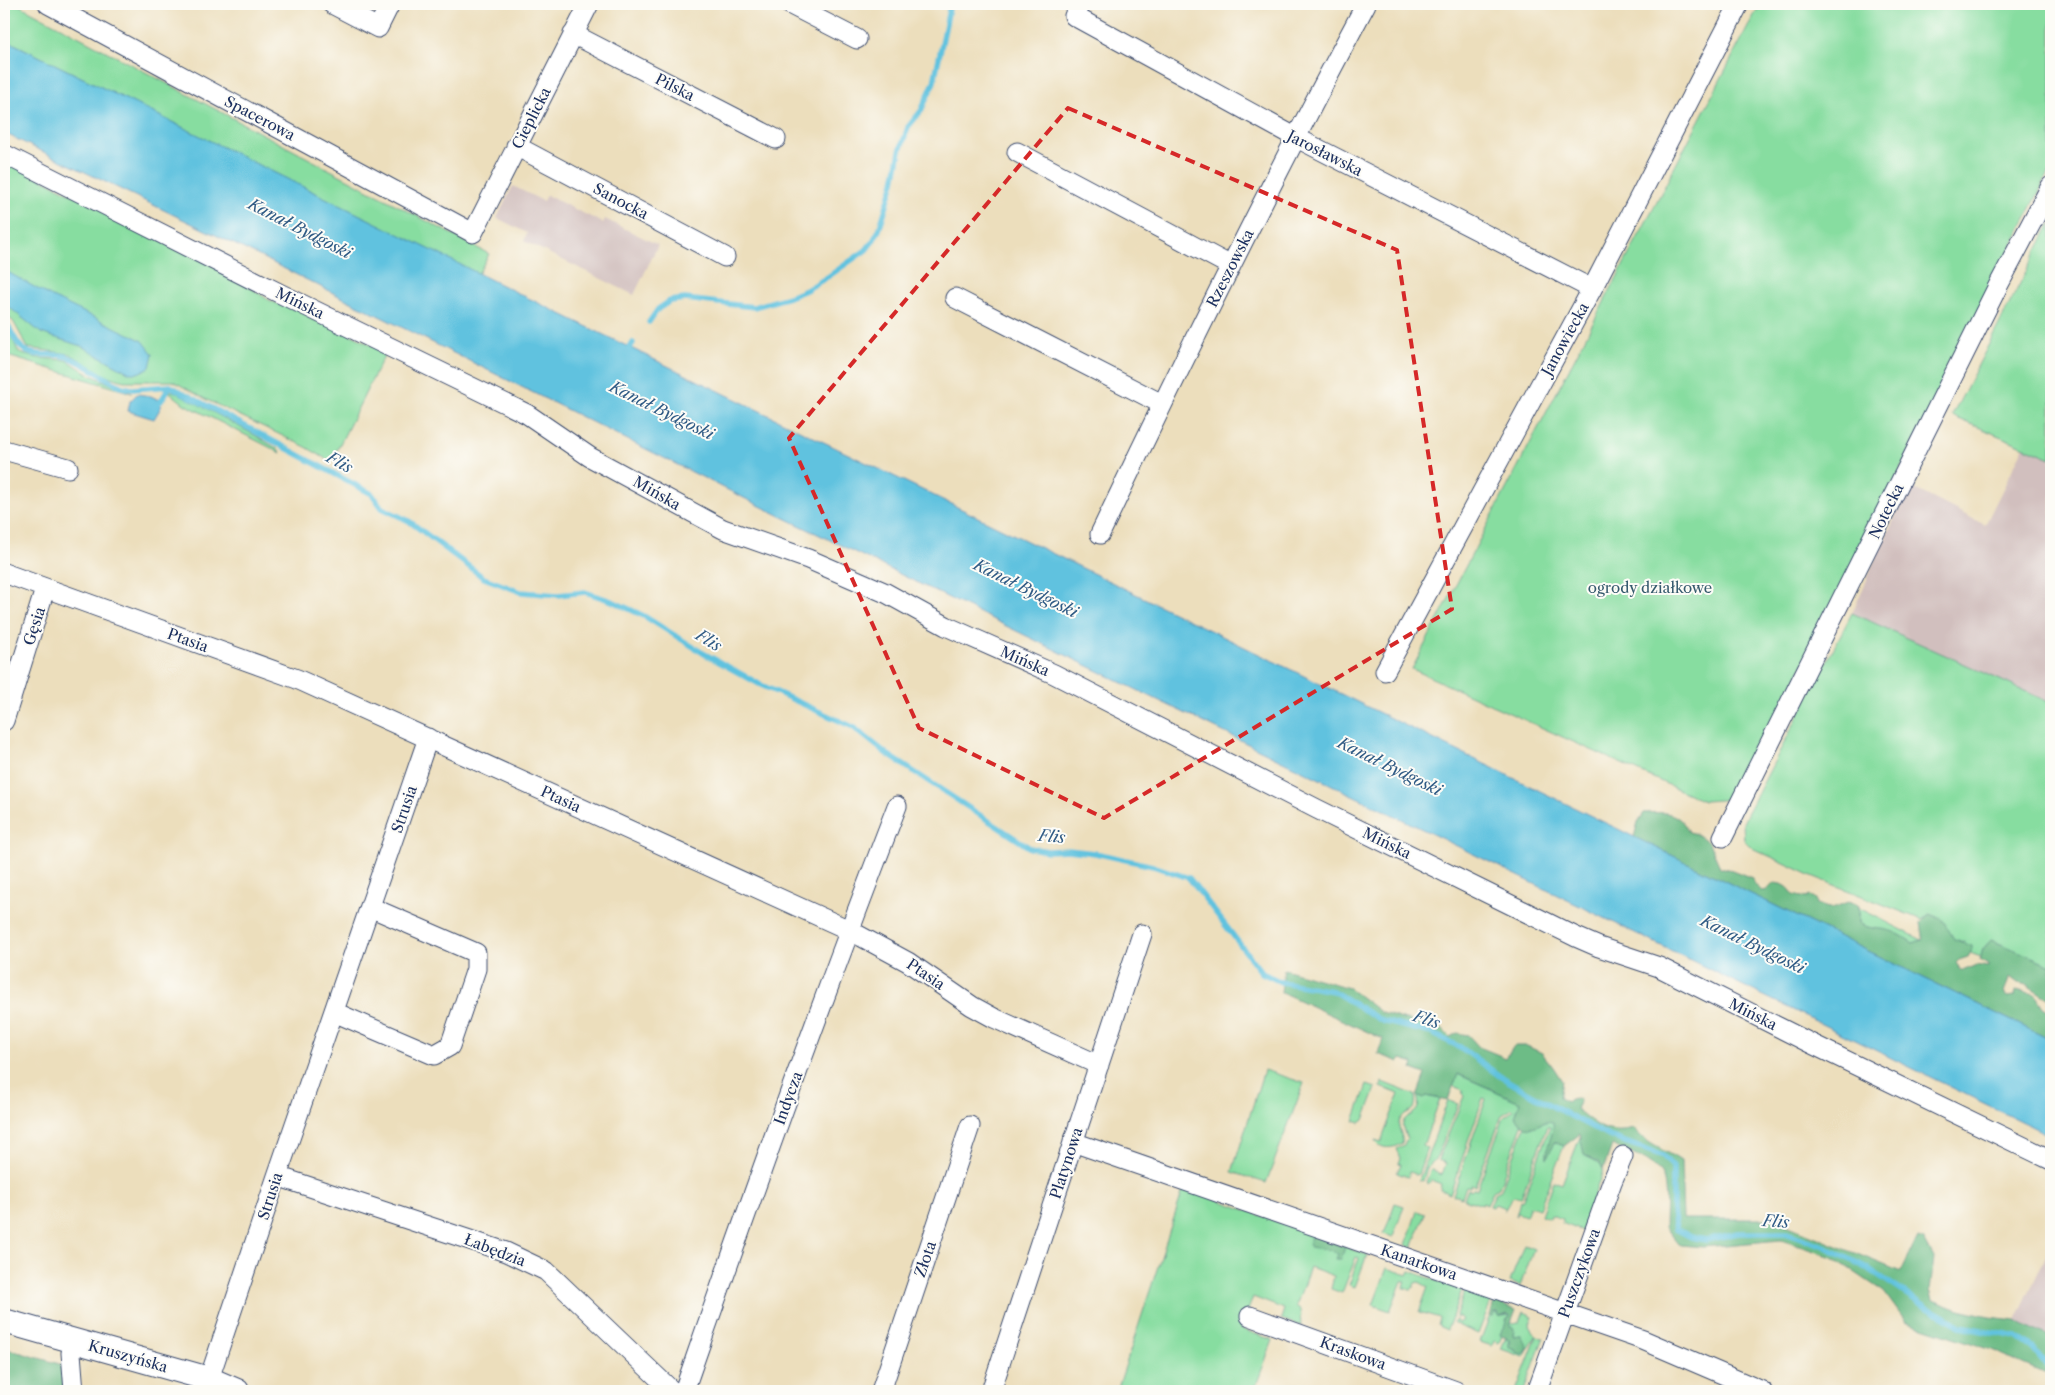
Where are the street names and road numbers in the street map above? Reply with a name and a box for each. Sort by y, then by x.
street label: Pilska [652,69,698,105]
street label: Cieplicka [507,84,555,152]
street label: Spacerowa [221,91,299,145]
street label: Jarosławska [1282,125,1366,180]
street label: Sanocka [590,179,652,223]
street label: Rzeszowska [1202,226,1258,310]
street label: Mińska [273,283,327,323]
street label: Janowiecka [1536,299,1593,381]
street label: Mińska [630,472,684,514]
street label: Notecka [1865,480,1908,542]
street label: Gęsia [19,604,49,648]
street label: Ptasia [165,624,211,656]
street label: Mińska [997,642,1053,680]
street label: Ptasia [538,781,584,817]
street label: Strusia [387,783,421,835]
street label: Mińska [1360,823,1414,863]
street label: Ptasia [903,954,949,994]
street label: Mińska [1726,994,1780,1034]
street label: Indycza [770,1069,806,1127]
street label: Platynowa [1046,1125,1086,1201]
street label: Strusia [253,1170,287,1222]
street label: Puszczykowa [1554,1225,1604,1320]
street label: Łabędzia [461,1230,529,1270]
street label: Złota [910,1238,940,1280]
street label: Kanarkowa [1378,1240,1460,1284]
street label: Kraskowa [1317,1332,1389,1374]
street label: Kruszyńska [86,1336,170,1376]

